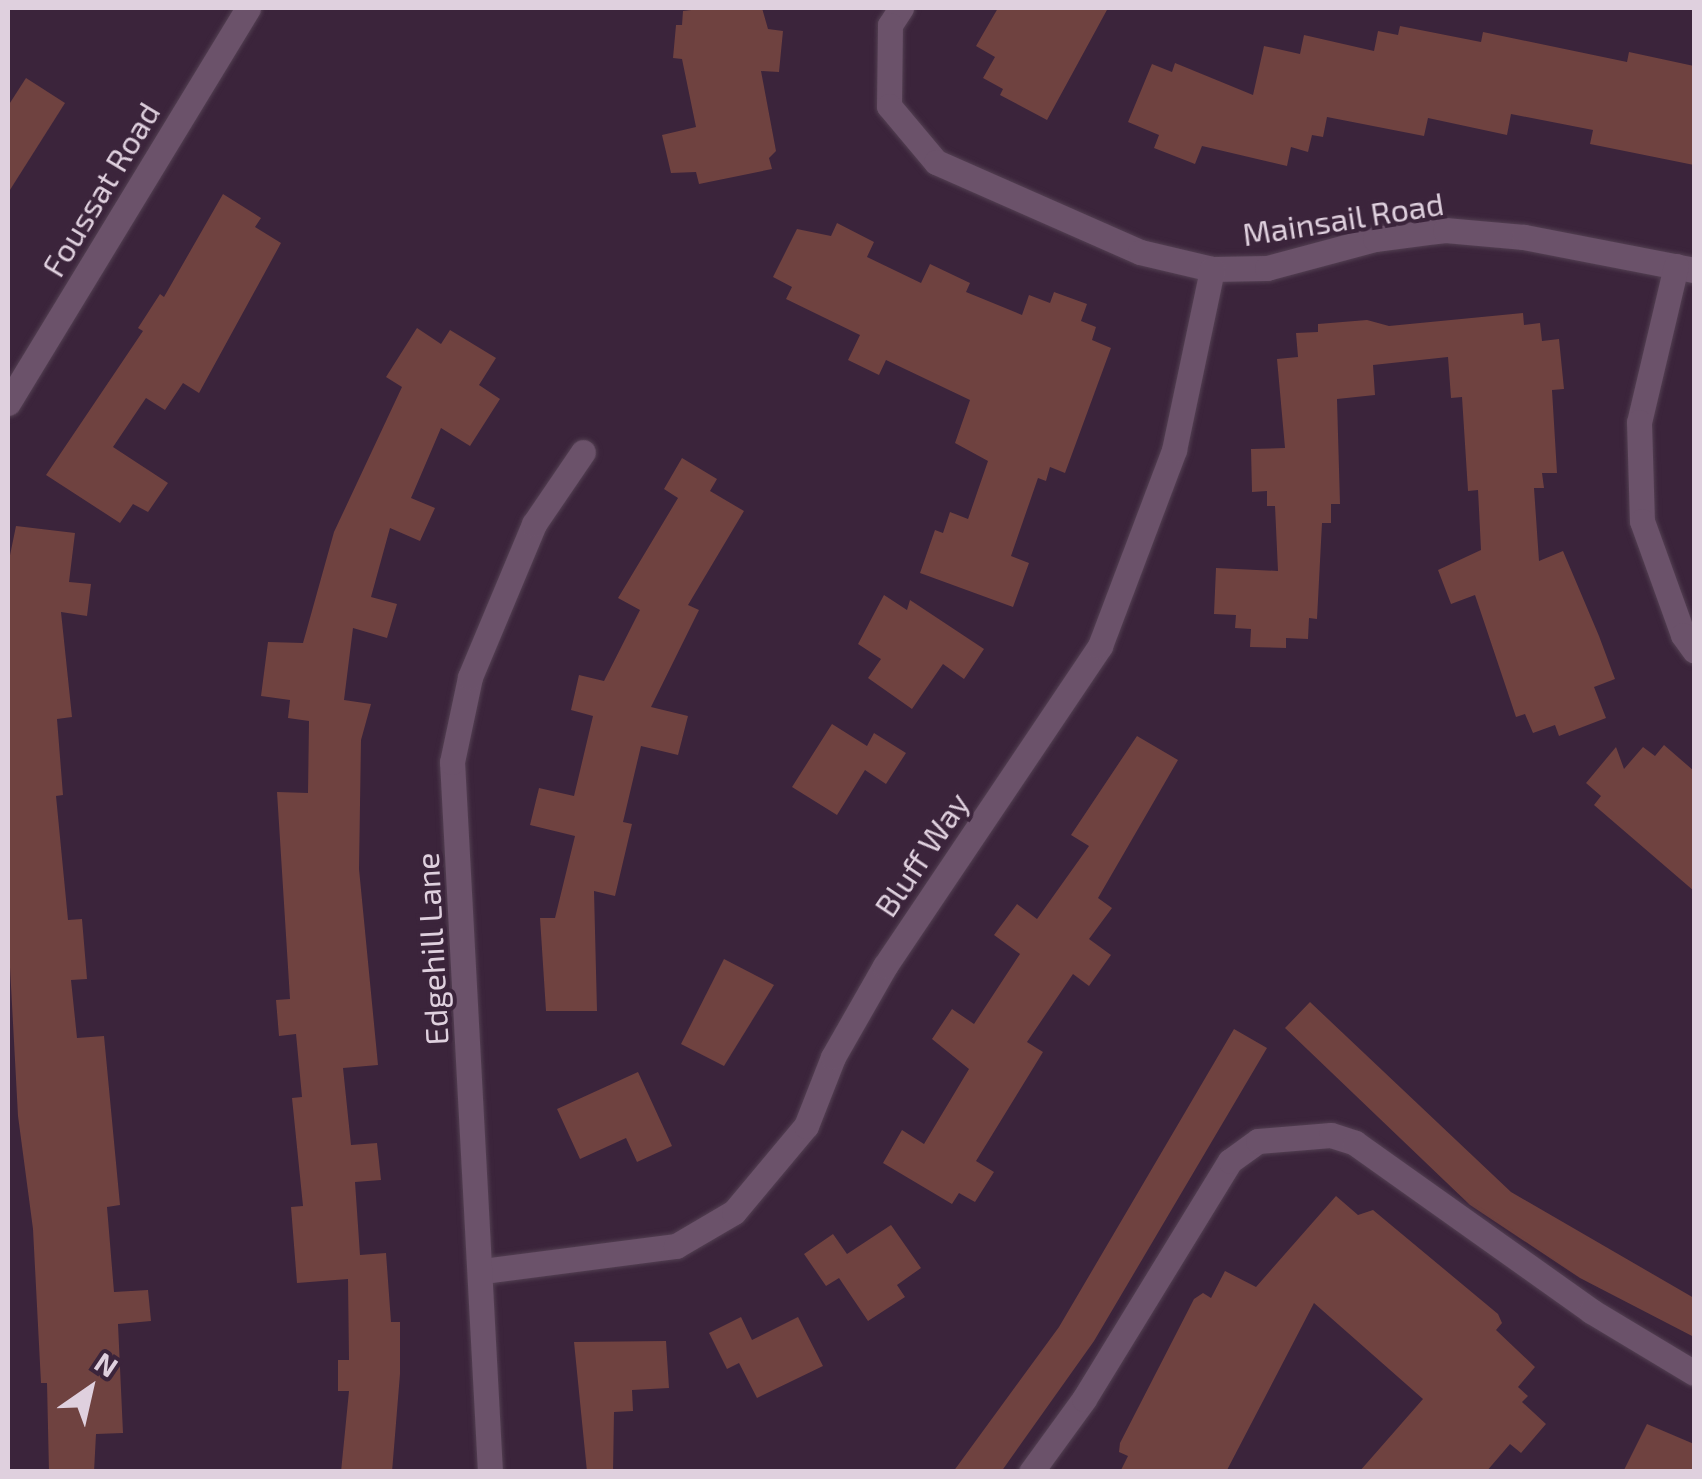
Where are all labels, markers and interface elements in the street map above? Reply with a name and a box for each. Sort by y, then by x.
street label: Foussat Road [33,95,167,283]
street label: Mainsail Road [1239,183,1447,253]
street label: Bluff Way [865,784,977,924]
street label: Edgehill Lane [407,851,455,1047]
north arrow [40,1339,140,1439]
text: N [89,1344,125,1384]

